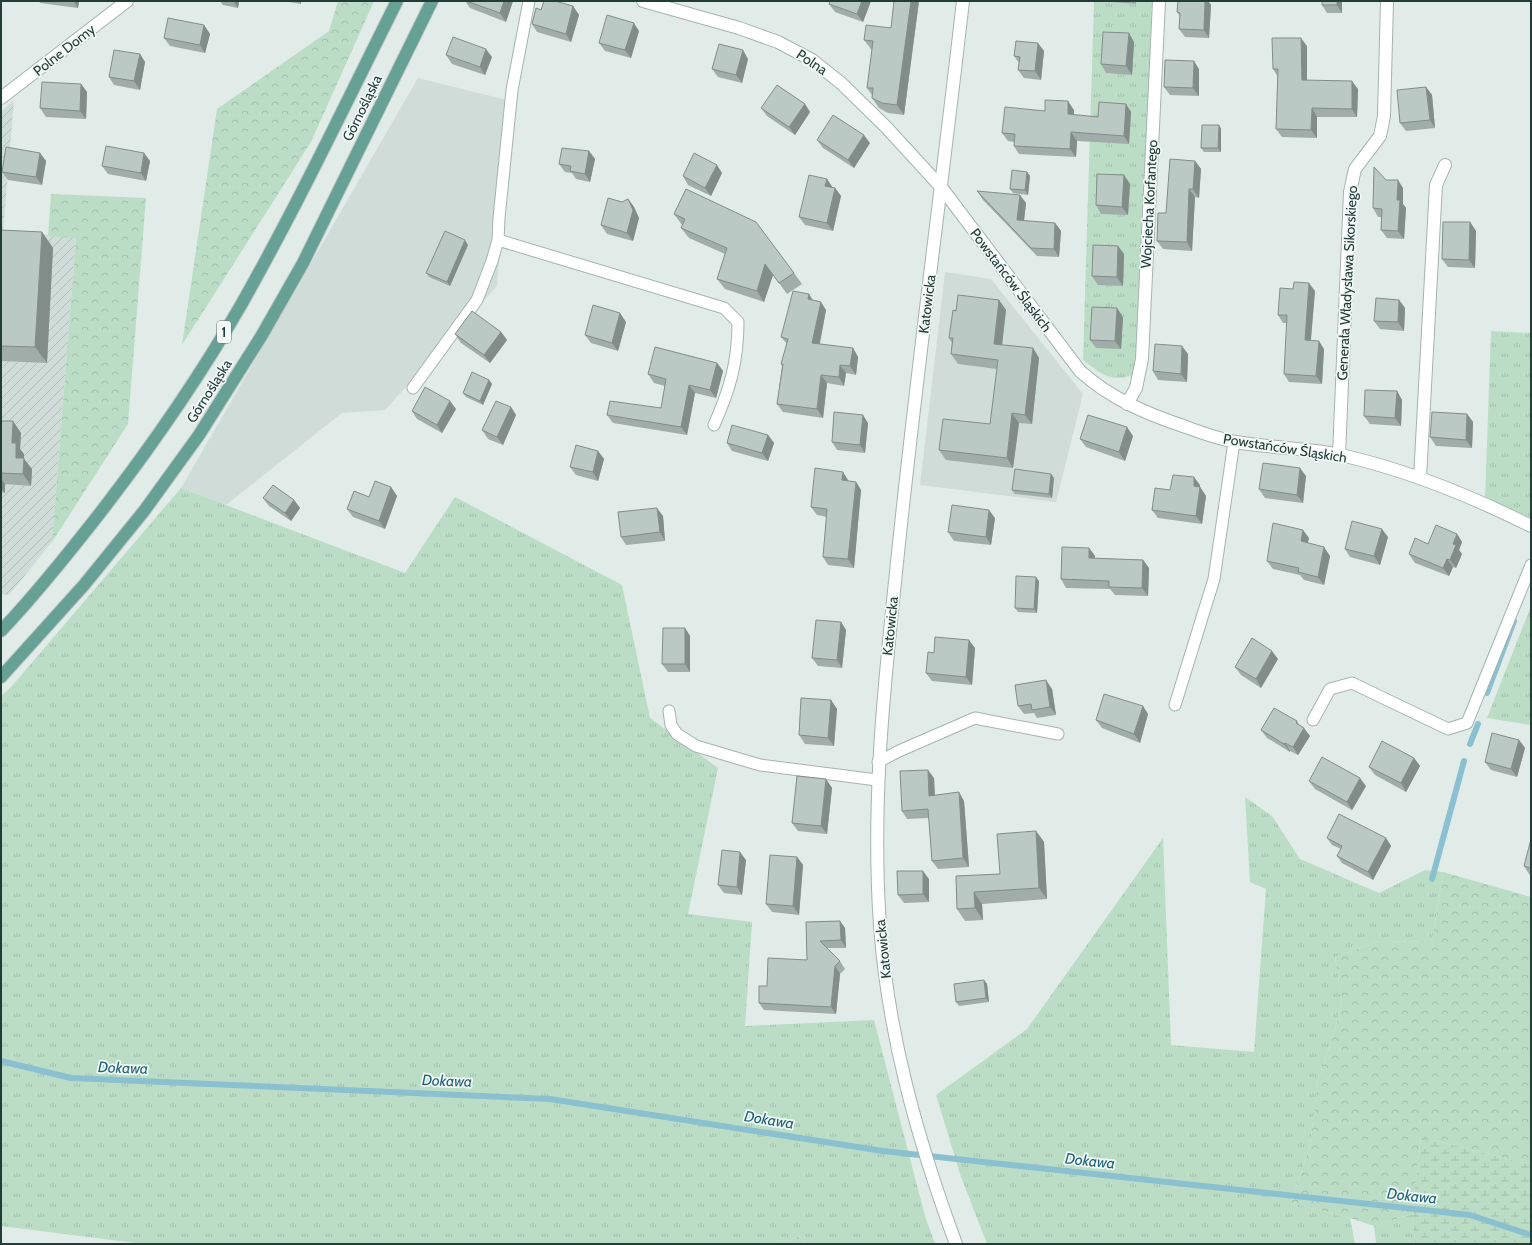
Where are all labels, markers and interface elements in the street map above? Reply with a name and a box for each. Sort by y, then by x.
street label: Polne Domy [29,20,99,80]
street label: Polna [793,45,831,79]
street label: Górnośląska [338,72,386,144]
street label: Wojciecha Korfantego [1137,139,1161,269]
street label: Generała Władysława Sikorskiego [1333,185,1361,381]
street label: Powstańców Śląskich [966,225,1056,335]
street label: Katowicka [914,273,940,334]
road number: 1 [217,321,231,343]
street label: Górnośląska [182,356,236,426]
street label: Powstańców Śląskich [1222,429,1348,467]
street label: Katowicka [878,595,902,656]
street label: Katowicka [871,918,895,979]
water label: Dokawa [98,1058,148,1078]
water label: Dokawa [422,1071,472,1091]
water label: Dokawa [743,1107,795,1133]
water label: Dokawa [1064,1149,1116,1173]
water label: Dokawa [1386,1184,1438,1208]

